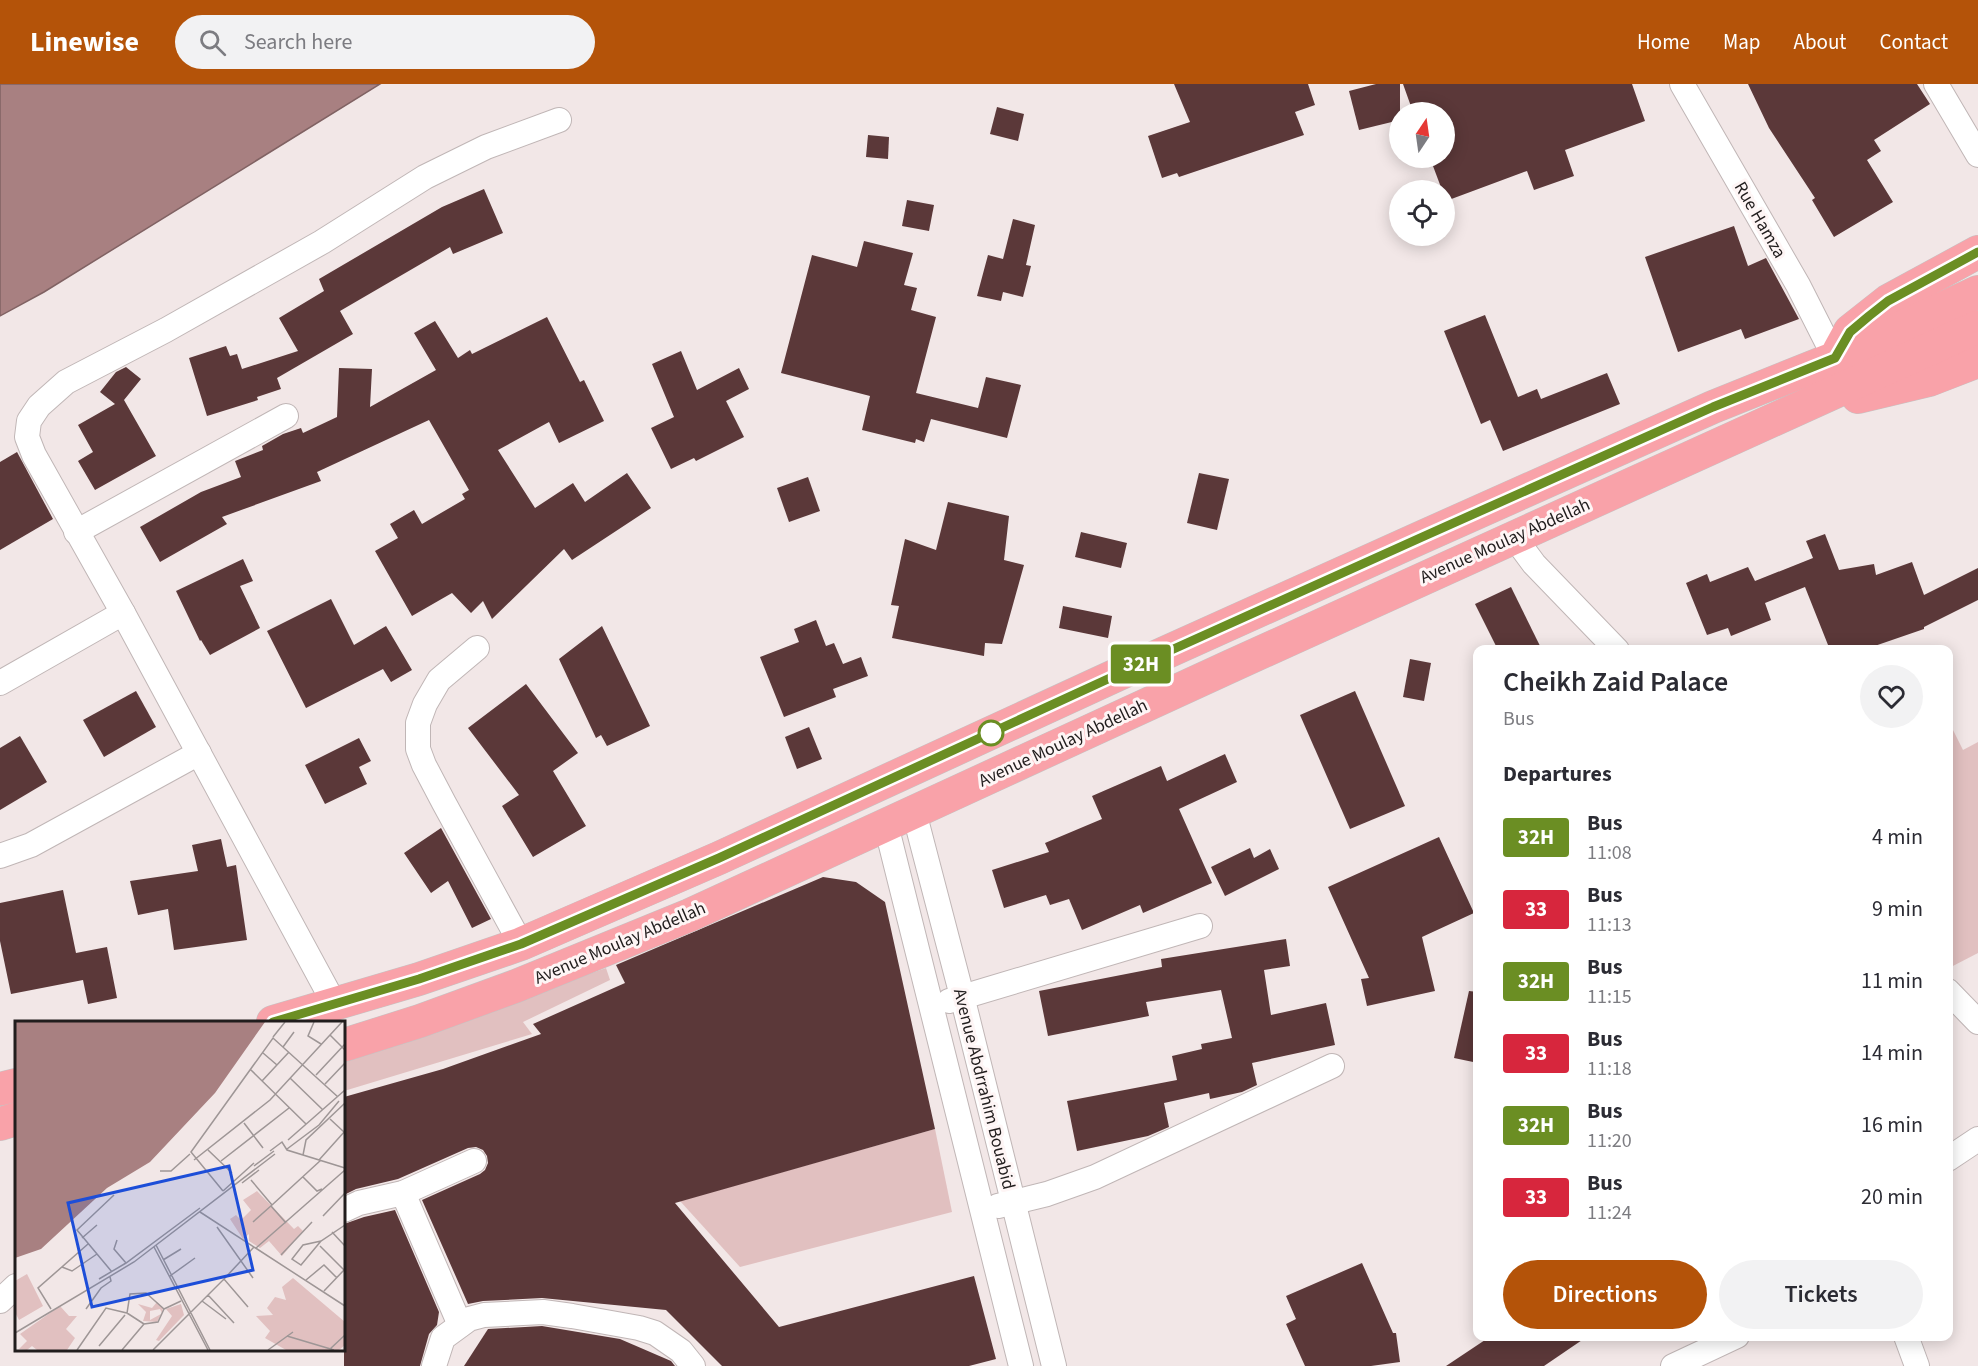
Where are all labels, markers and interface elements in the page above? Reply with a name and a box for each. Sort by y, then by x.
search box [175,15,595,69]
text: Linewise [30,22,139,62]
icon: search [196,26,229,59]
text: Search here [244,26,352,58]
text: Home [1637,27,1690,57]
text: Map [1723,27,1761,57]
text: About [1794,27,1846,57]
text: Contact [1879,27,1948,57]
north arrow [1389,102,1455,168]
map controls [1389,102,1455,246]
street label: Rue Hamza [1728,177,1792,263]
button: locate [1389,180,1455,246]
street label: Avenue Moulay Abdellah [1416,492,1594,590]
line badge: 32H [1106,644,1176,684]
text: 32H [1123,649,1159,679]
text: Cheikh Zaid Palace [1503,662,1728,702]
button: heart [1860,665,1923,728]
street label: Avenue Moulay Abdellah [974,693,1152,793]
text: Bus [1503,705,1534,733]
unlabelled marker [978,720,1004,746]
text: Departures [1503,758,1612,790]
text: Bus [1587,807,1623,839]
text: 4 min [1872,821,1923,853]
text: 32H [1518,822,1554,852]
text: 11:08 [1587,839,1632,867]
text: Bus [1587,879,1623,911]
text: 9 min [1872,893,1923,925]
text: 33 [1525,894,1547,924]
street label: Avenue Moulay Abdellah [530,896,710,990]
text: 11:13 [1587,911,1632,939]
text: Bus [1587,951,1623,983]
text: 11 min [1861,965,1923,997]
text: 32H [1518,966,1554,996]
text: 11:15 [1587,983,1632,1011]
street label: Avenue Abdrrahim Bouabid [947,986,1021,1192]
inset map [15,1021,345,1351]
text: Bus [1587,1023,1623,1055]
text: 14 min [1861,1037,1923,1069]
text: 33 [1525,1038,1547,1068]
text: 11:18 [1587,1055,1632,1083]
text: Bus [1587,1095,1623,1127]
text: 16 min [1861,1109,1923,1141]
text: 32H [1518,1110,1554,1140]
text: 11:20 [1587,1127,1632,1155]
text: Bus [1587,1167,1623,1199]
text: 20 min [1861,1181,1923,1213]
text: 33 [1525,1182,1547,1212]
text: 11:24 [1587,1199,1632,1227]
button: Directions [1503,1260,1707,1329]
button: Tickets [1719,1260,1923,1329]

